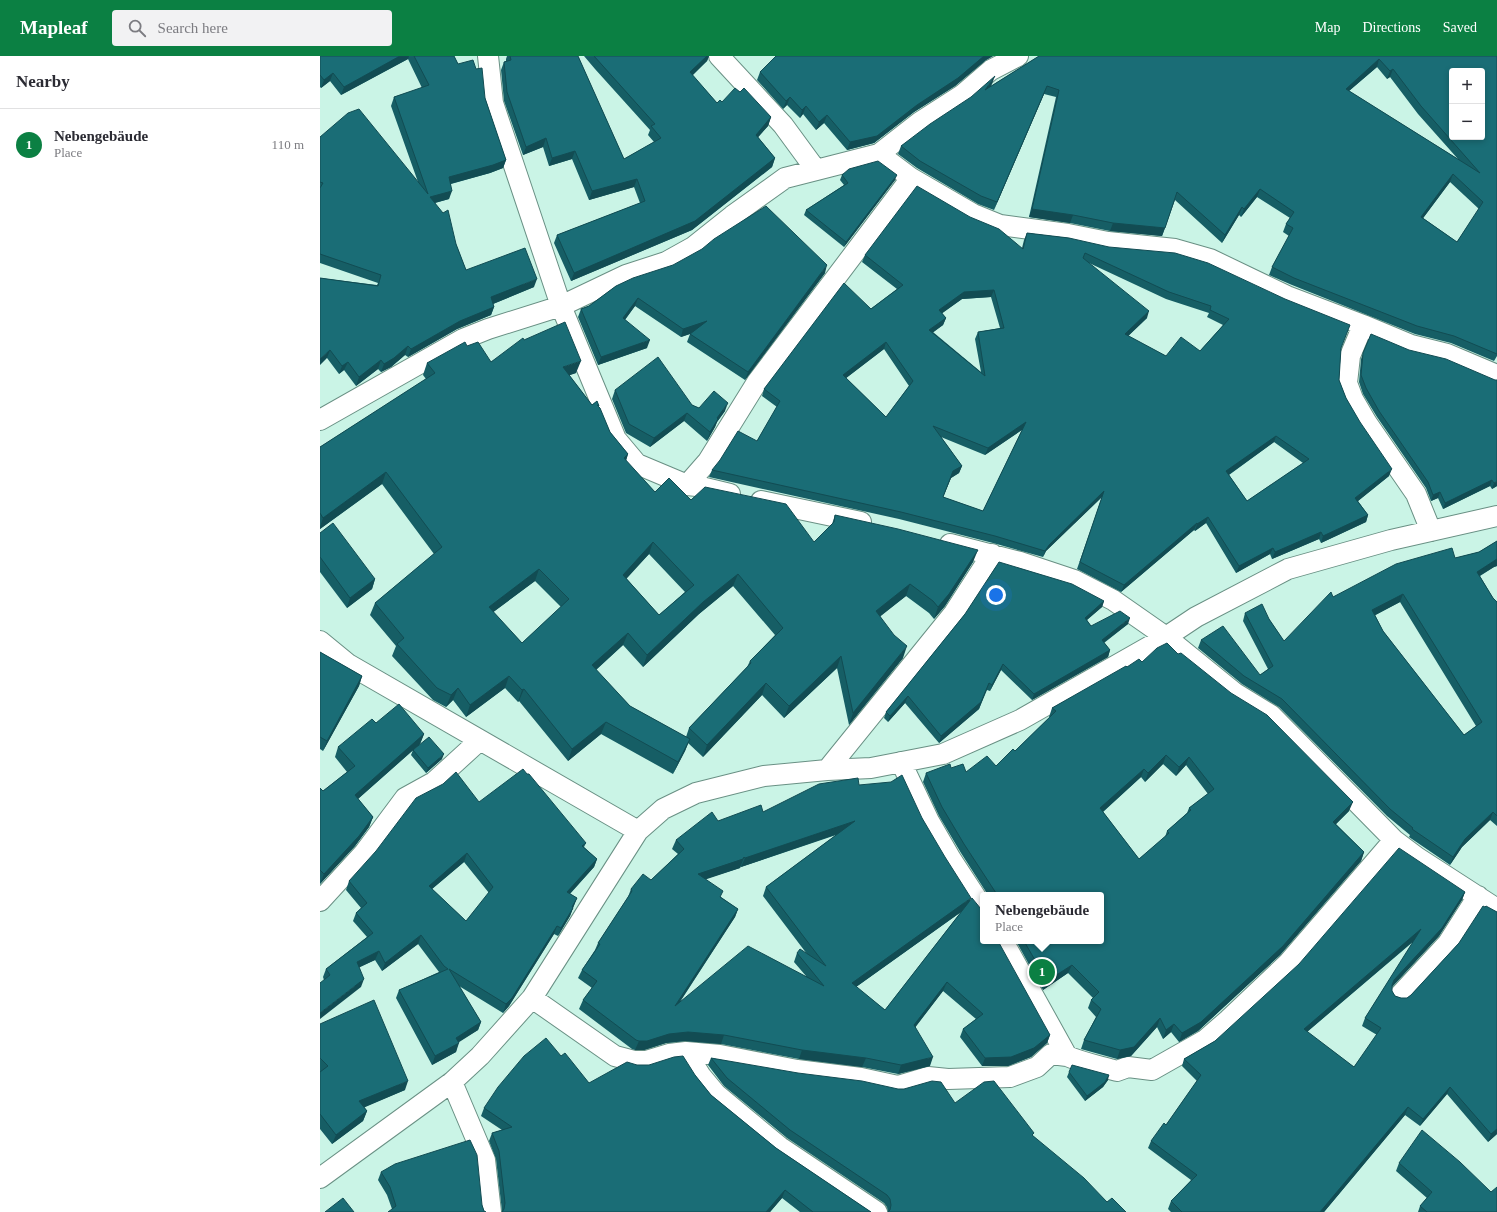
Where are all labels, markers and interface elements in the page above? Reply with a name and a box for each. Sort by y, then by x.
search box [112,10,392,46]
text: Mapleaf [20,17,88,38]
icon: search [126,17,148,39]
text: Search here [158,20,228,36]
text: Map [1315,20,1340,35]
text: Directions [1362,20,1421,35]
text: Saved [1443,20,1477,35]
map controls [1449,68,1485,140]
button: + [1449,68,1485,104]
text: Nearby [16,72,70,91]
button: − [1449,104,1485,140]
text: Nebengebäude [54,128,148,144]
text: 1 [26,137,32,152]
text: 110 m [272,137,304,152]
text: Place [54,145,82,160]
your location [986,585,1006,605]
popup [980,892,1104,944]
text: Nebengebäude [995,902,1089,918]
text: Place [995,919,1023,934]
pin: 1 [1029,957,1055,987]

